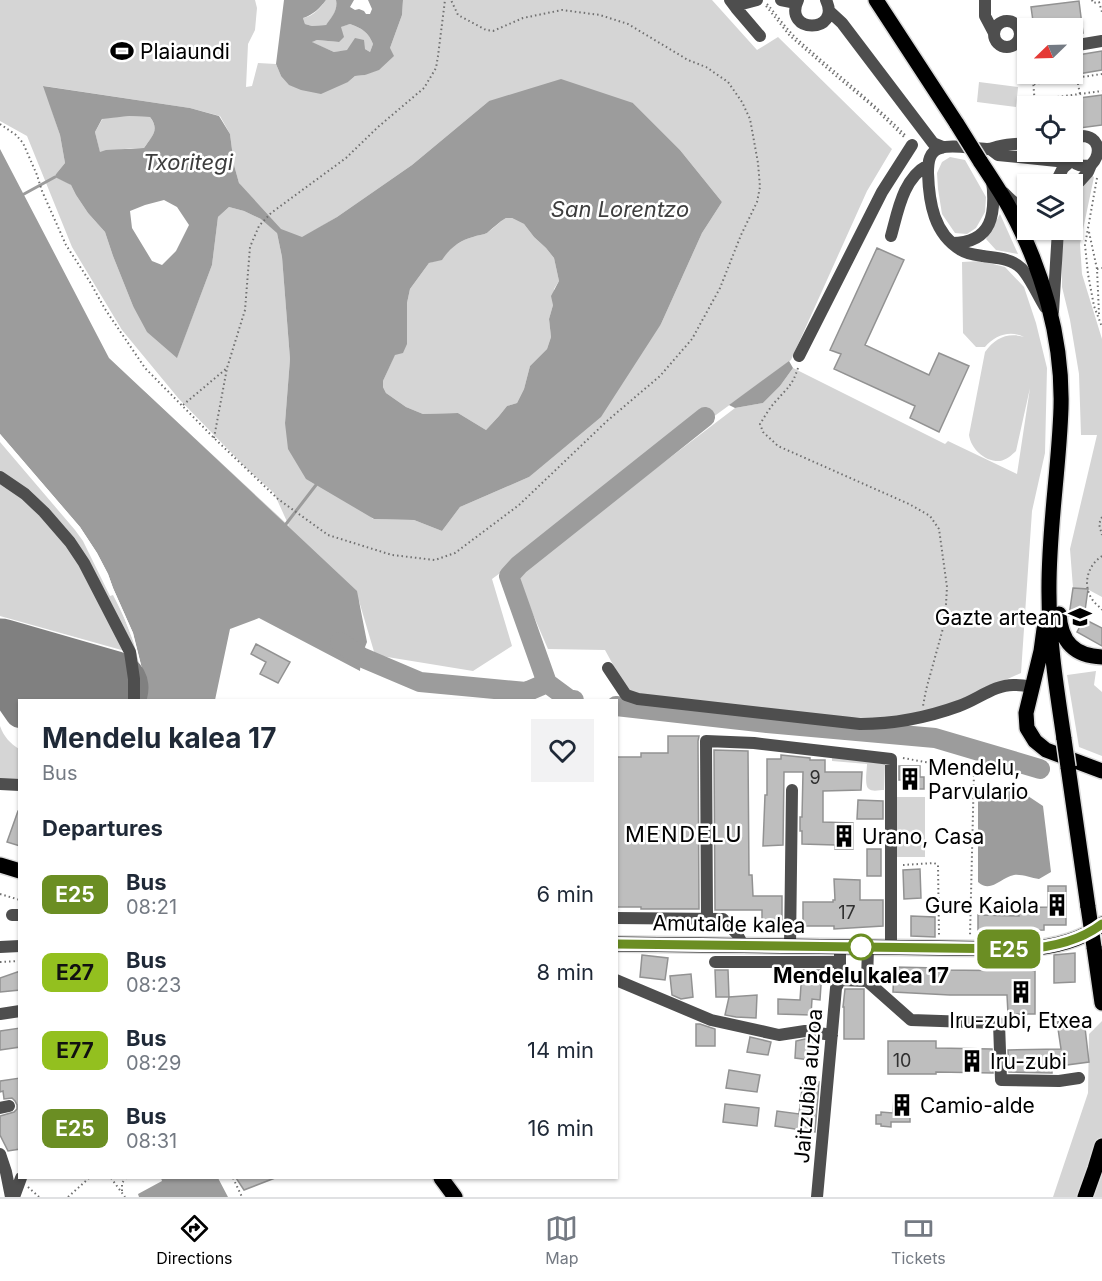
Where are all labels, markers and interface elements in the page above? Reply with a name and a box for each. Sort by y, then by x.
north arrow [1017,18,1083,84]
map controls [1017,18,1083,240]
sports icon: Plaiaundi [109,38,135,64]
place label: Plaiaundi [140,39,230,64]
button: locate [1017,96,1083,162]
water label: Txoritegi [143,149,234,175]
button: layers [1017,174,1083,240]
water label: San Lorentzo [551,196,689,222]
school or university icon: Gazte artean [1067,604,1093,630]
place label: Gazte artean [935,605,1062,630]
button: heart [531,719,594,782]
text: Mendelu kalea 17 [42,721,276,755]
place label: Mendelu, Parvulario [928,755,1028,804]
text: Bus [42,761,77,785]
building icon: Mendelu, Parvulario [897,766,923,792]
house number: 9 [809,767,821,788]
text: Departures [42,815,163,841]
district label: MENDELU [625,821,743,847]
building icon: Urano, Casa [831,823,857,849]
place label: Urano, Casa [862,824,984,849]
text: Bus [126,869,167,895]
text: 6 min [537,881,594,907]
text: E25 [55,882,95,907]
building icon: Gure Kaiola [1044,892,1070,918]
place label: Gure Kaiola [925,893,1039,918]
text: 08:21 [126,895,177,919]
house number: 17 [838,902,856,923]
street label: Amutalde kalea [652,910,806,938]
line badge: E25 [974,930,1044,968]
marker: Mendelu kalea 17 [848,934,874,960]
text: E25 [989,937,1029,962]
text: Bus [126,947,167,973]
text: 8 min [537,959,594,985]
text: E27 [56,960,94,985]
place label: Mendelu kalea 17 [773,963,949,988]
text: 08:23 [126,973,181,997]
building icon: Iru-zubi, Etxea [1008,979,1034,1005]
street label: Jaitzubia auzoa [789,1007,827,1165]
place label: Iru-zubi, Etxea [949,1008,1093,1033]
text: Bus [126,1025,167,1051]
text: 14 min [527,1037,594,1063]
text: E77 [56,1038,94,1063]
building icon: Iru-zubi [959,1048,985,1074]
place label: Iru-zubi [990,1049,1067,1074]
house number: 10 [893,1050,911,1071]
text: 08:29 [126,1051,181,1075]
building icon: Camio-alde [889,1092,915,1118]
place label: Camio-alde [920,1093,1035,1118]
text: Bus [126,1103,167,1129]
text: 16 min [528,1115,594,1141]
text: E25 [55,1116,95,1141]
text: 08:31 [126,1129,177,1153]
tab: Directions [156,1212,233,1268]
tab: Map [545,1212,578,1268]
tab: Tickets [891,1212,946,1268]

